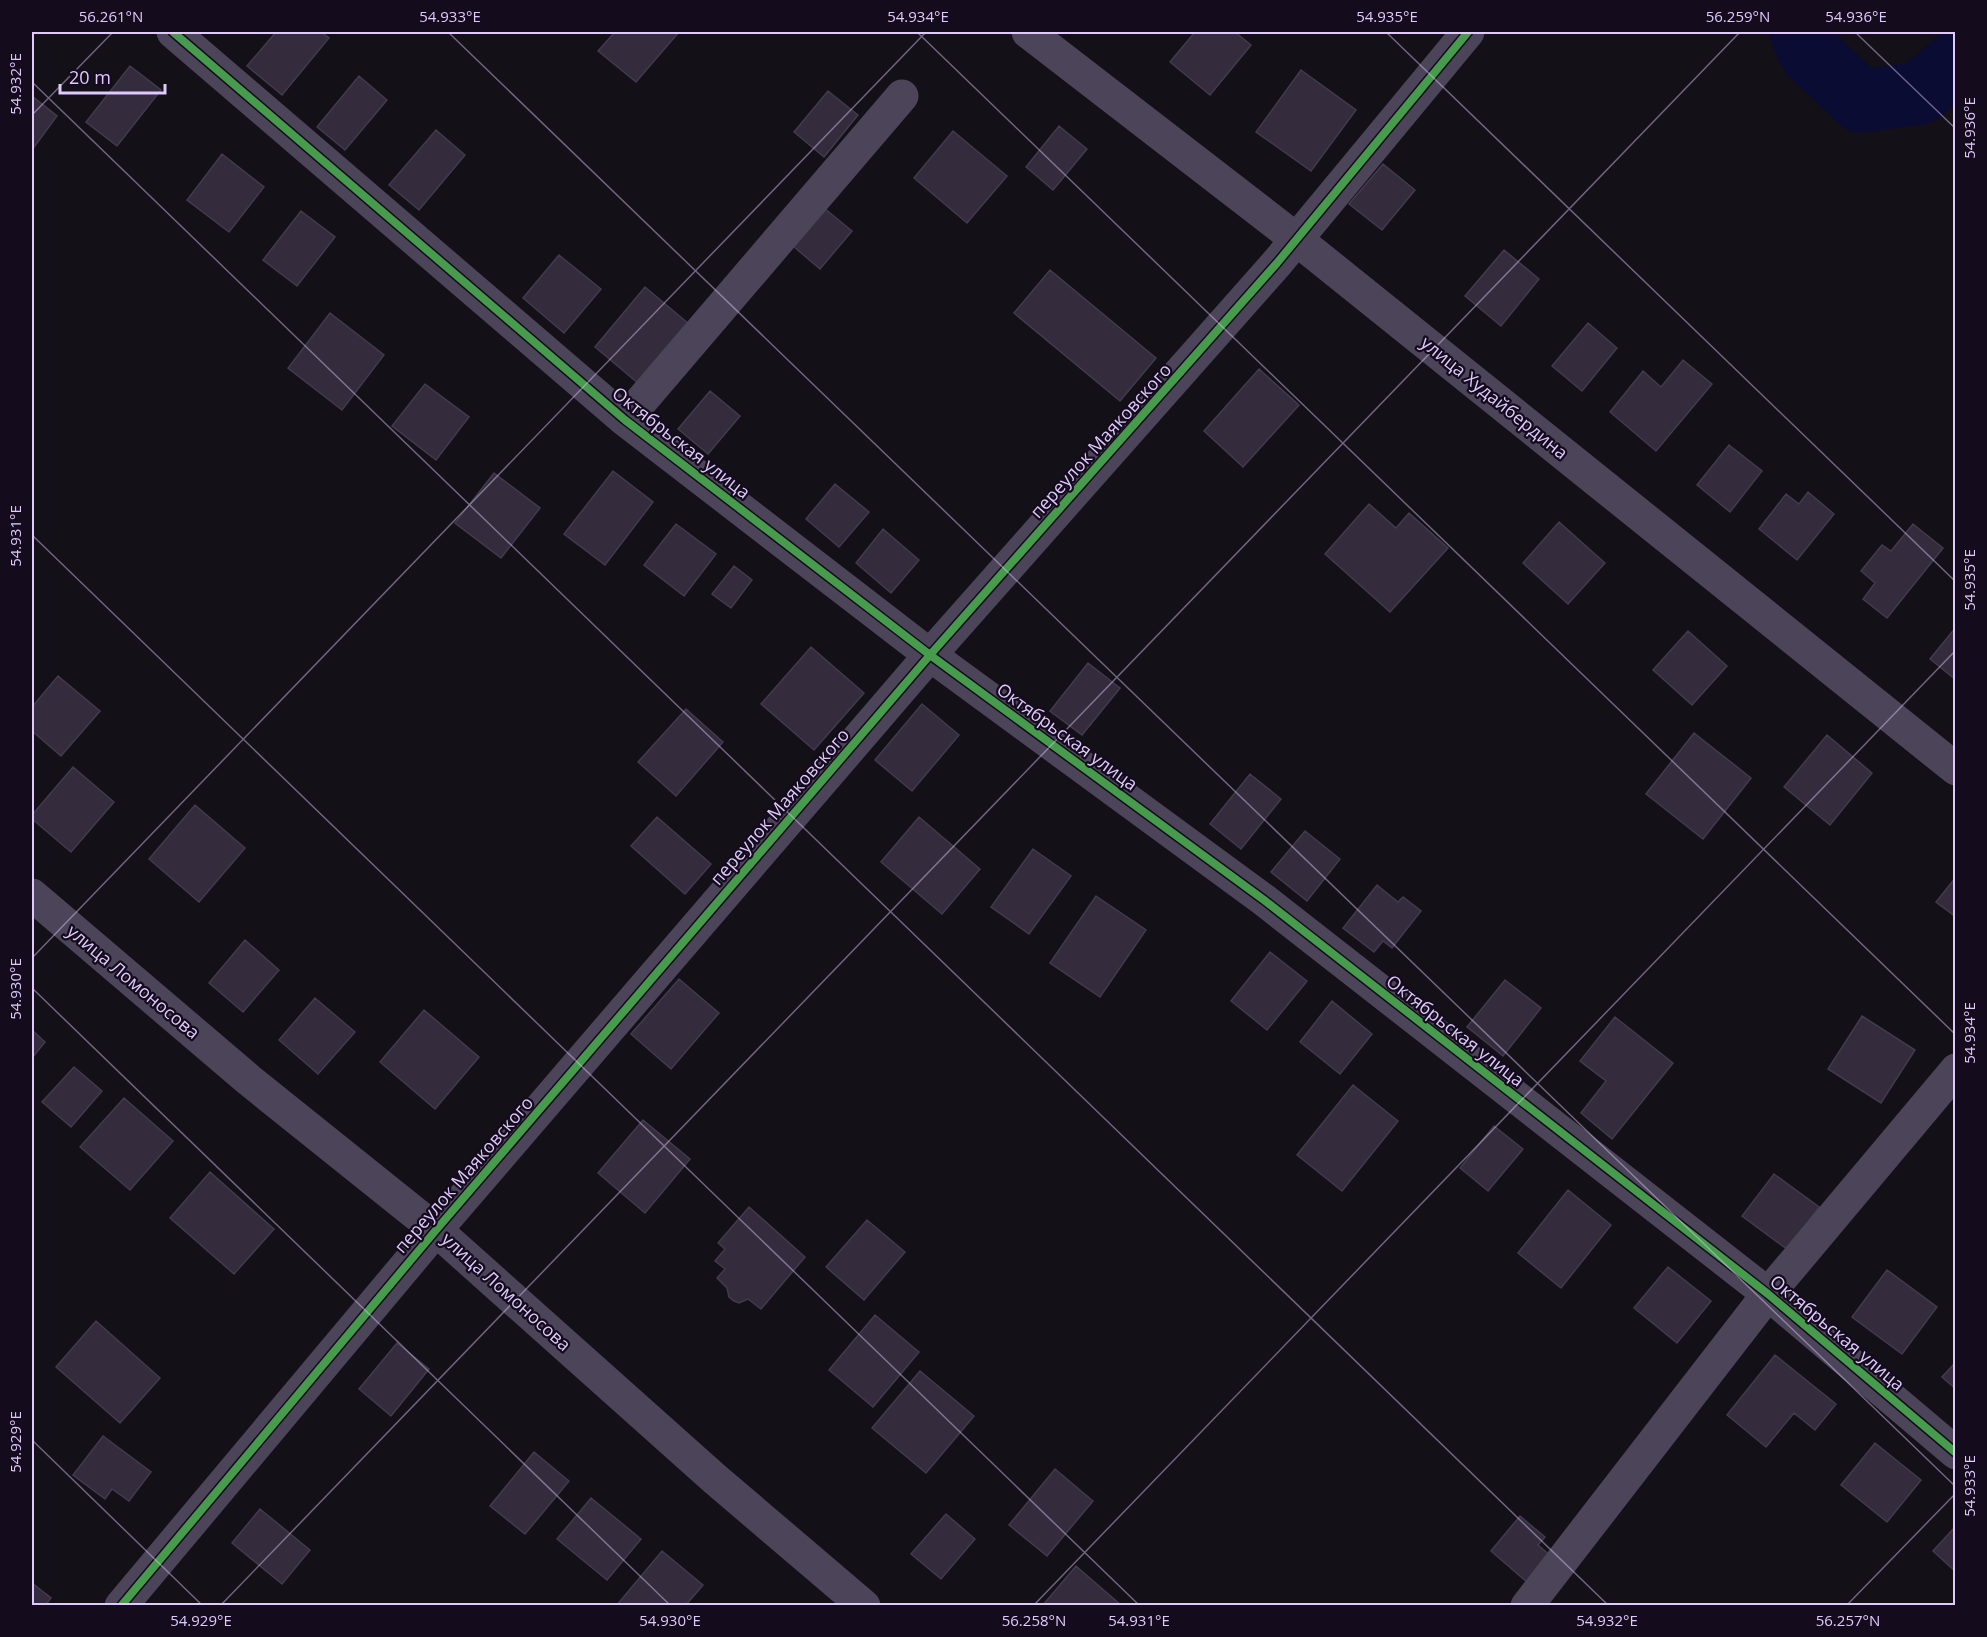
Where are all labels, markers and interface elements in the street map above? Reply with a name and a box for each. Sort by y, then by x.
text: 56.261°N [79,6,143,26]
text: 54.933°E [419,6,481,26]
text: 54.934°E [887,6,949,26]
text: 54.935°E [1356,6,1418,26]
text: 56.259°N [1706,6,1770,26]
text: 54.936°E [1825,6,1887,26]
text: 54.932°E [5,53,25,115]
scale bar [60,57,165,95]
text: 20 m [69,65,111,89]
text: 54.936°E [1959,97,1979,159]
street label: улица Худайбердина [1416,330,1573,464]
street label: переулок Маяковского [1024,358,1176,523]
street label: Октябрьская улица [608,381,755,504]
text: 54.931°E [5,505,25,567]
text: 54.935°E [1959,549,1979,611]
street label: Октябрьская улица [992,677,1143,795]
street label: переулок Маяковского [704,723,854,890]
street label: улица Ломоносова [62,919,205,1044]
text: 54.930°E [5,958,25,1020]
street label: Октябрьская улица [1382,969,1529,1092]
text: 54.934°E [1959,1002,1979,1064]
street label: переулок Маяковского [388,1091,538,1258]
street label: улица Ломоносова [437,1227,576,1356]
street label: Октябрьская улица [1765,1269,1910,1396]
text: 54.929°E [5,1411,25,1473]
text: 54.933°E [1959,1455,1979,1517]
text: 54.929°E [170,1610,232,1630]
text: 54.930°E [639,1610,701,1630]
text: 56.258°N [1002,1610,1066,1630]
text: 54.931°E [1108,1610,1170,1630]
text: 54.932°E [1576,1610,1638,1630]
text: 56.257°N [1816,1610,1880,1630]

